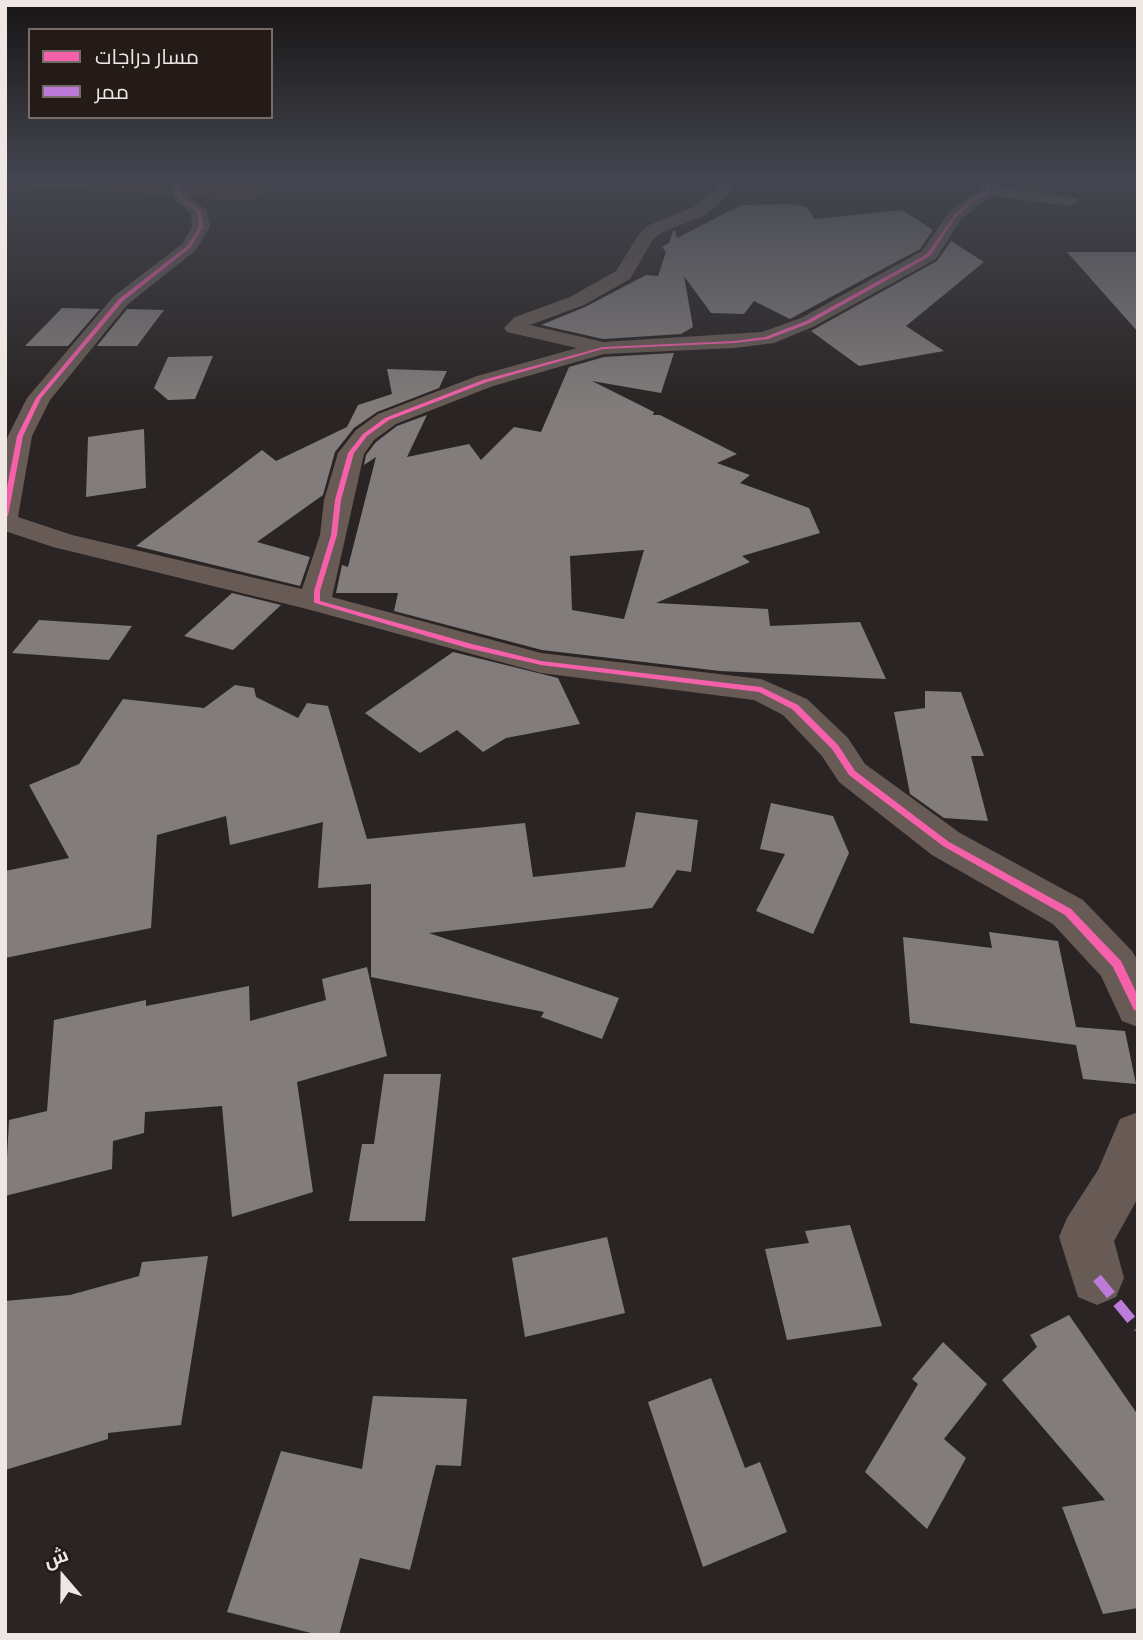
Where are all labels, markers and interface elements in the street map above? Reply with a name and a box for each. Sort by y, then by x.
legend [28,28,273,119]
text: مسار دراجات [95,42,199,70]
text: ممر [95,77,129,105]
north arrow [28,1542,98,1612]
text: ش [40,1542,71,1573]

